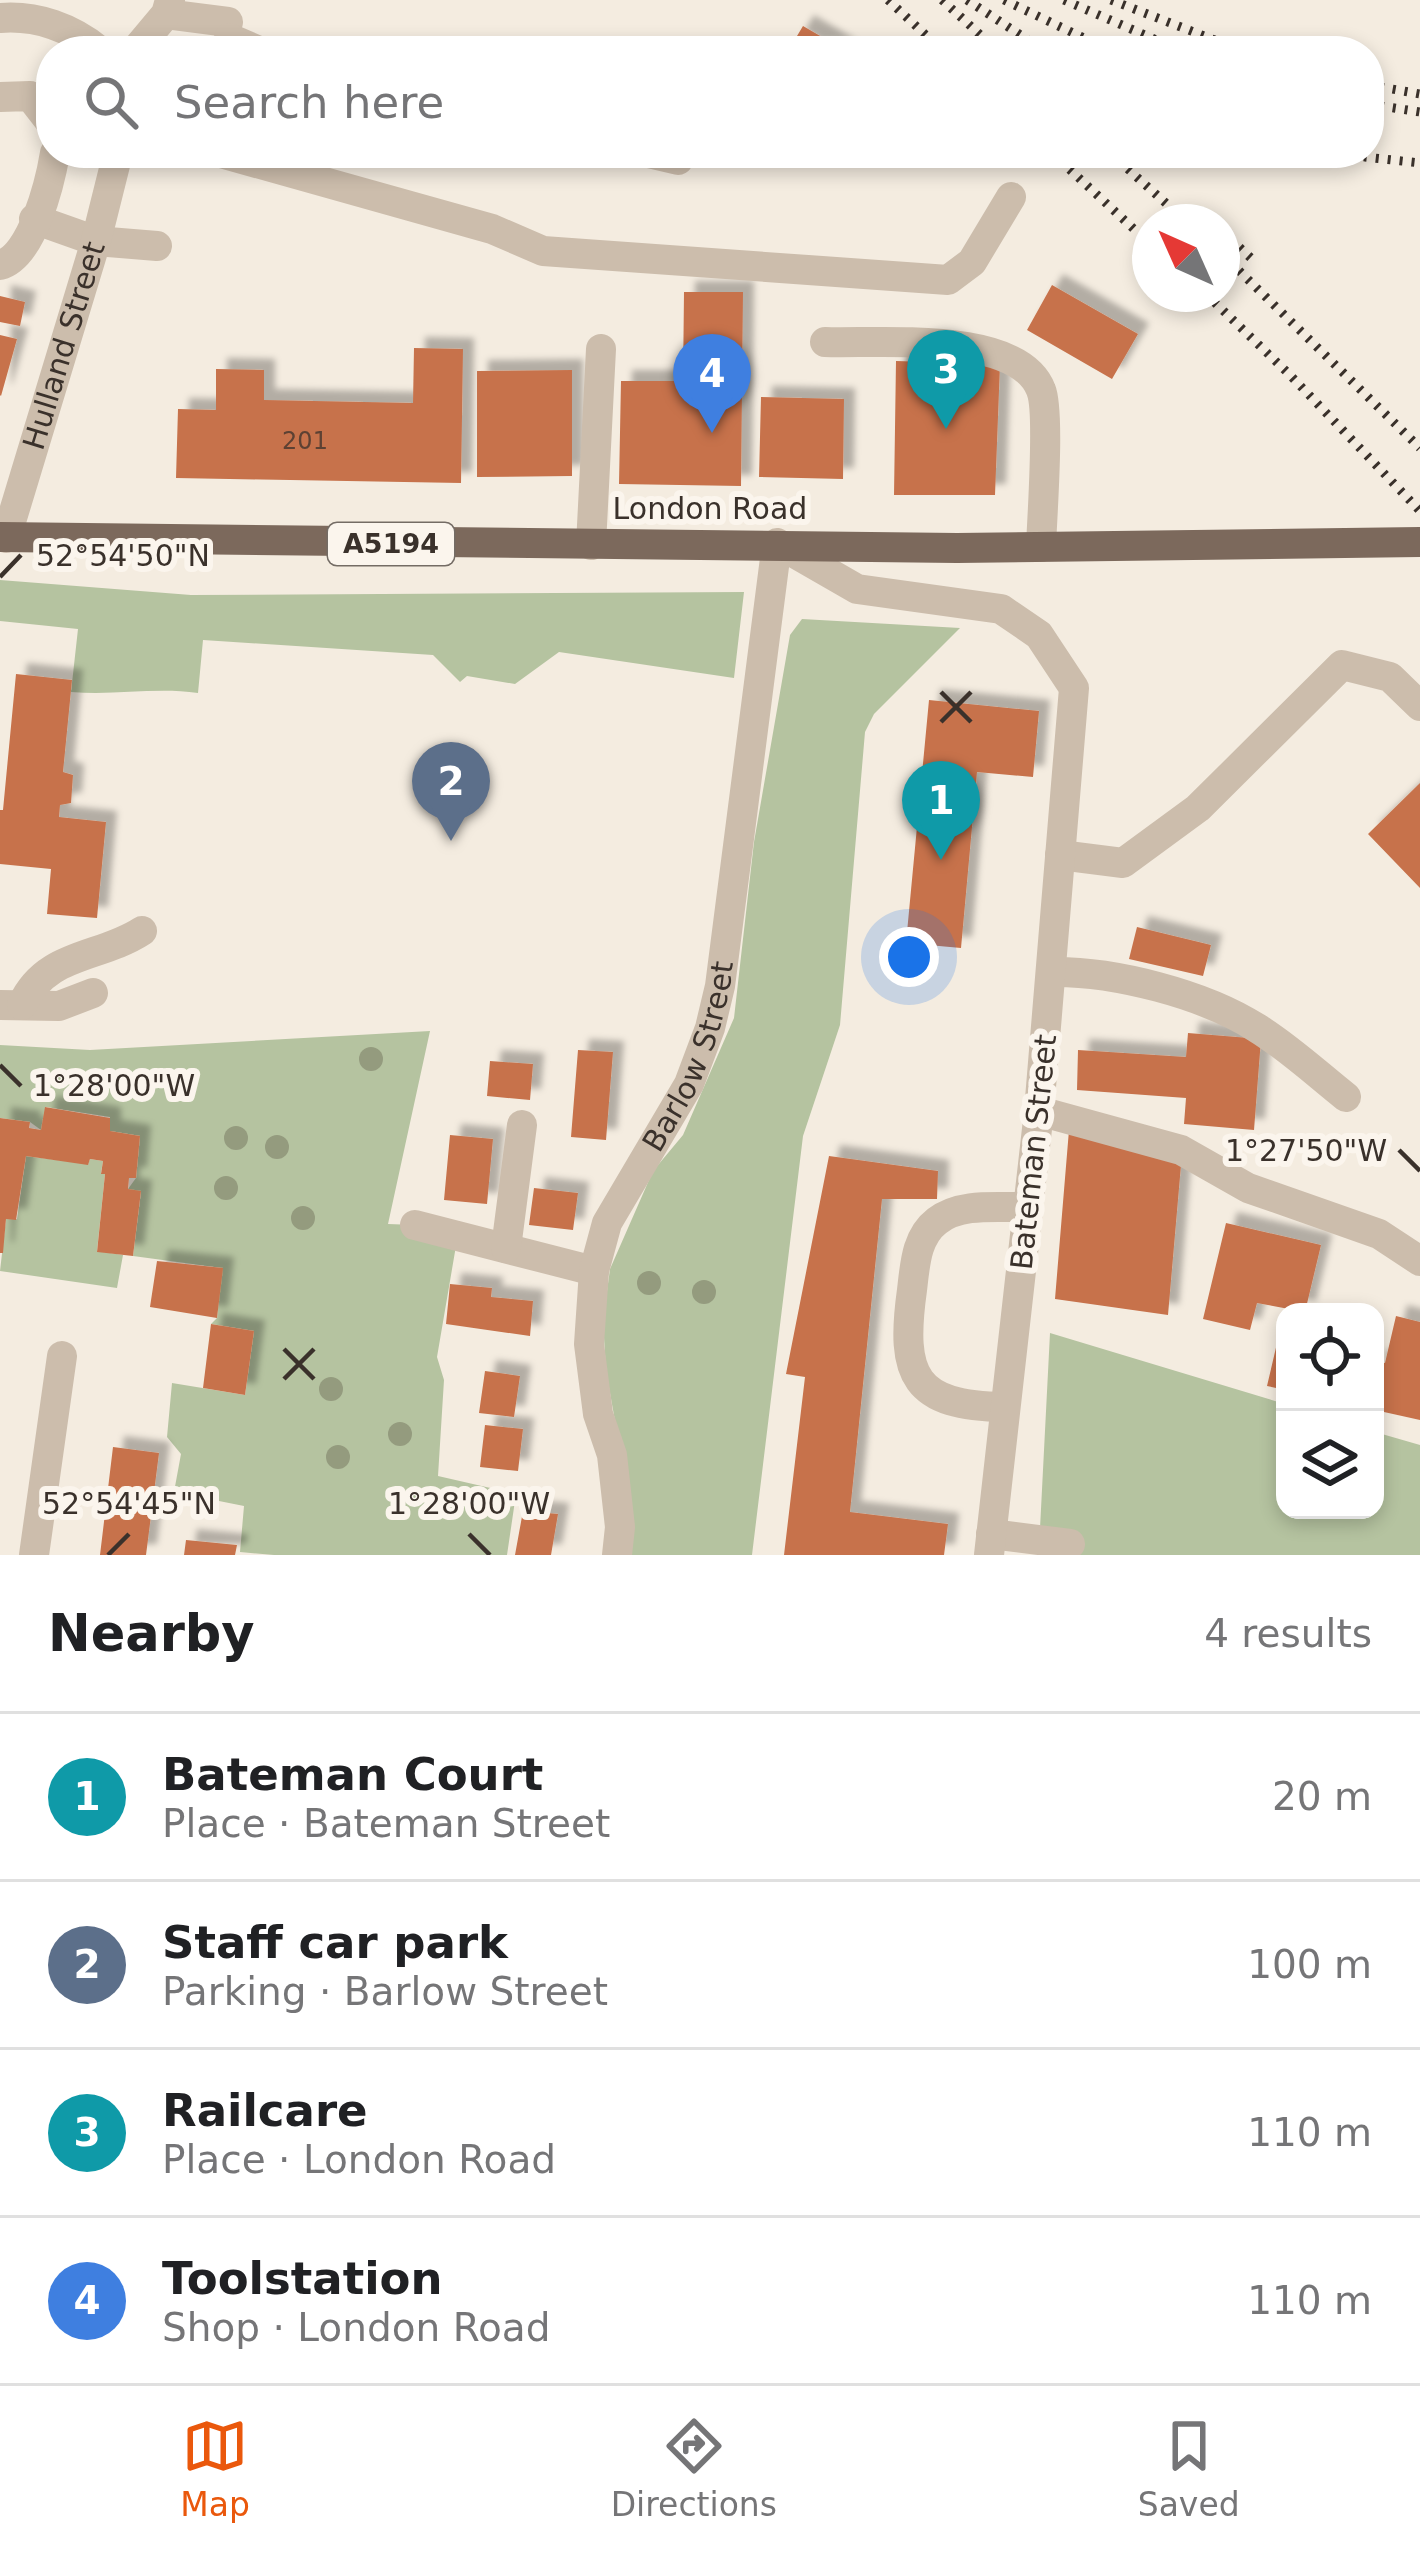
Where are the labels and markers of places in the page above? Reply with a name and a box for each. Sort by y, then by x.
pin: 3 [907,330,985,429]
pin: 4 [673,334,751,433]
pin: 2 [412,742,490,841]
pin: 1 [902,761,980,860]

